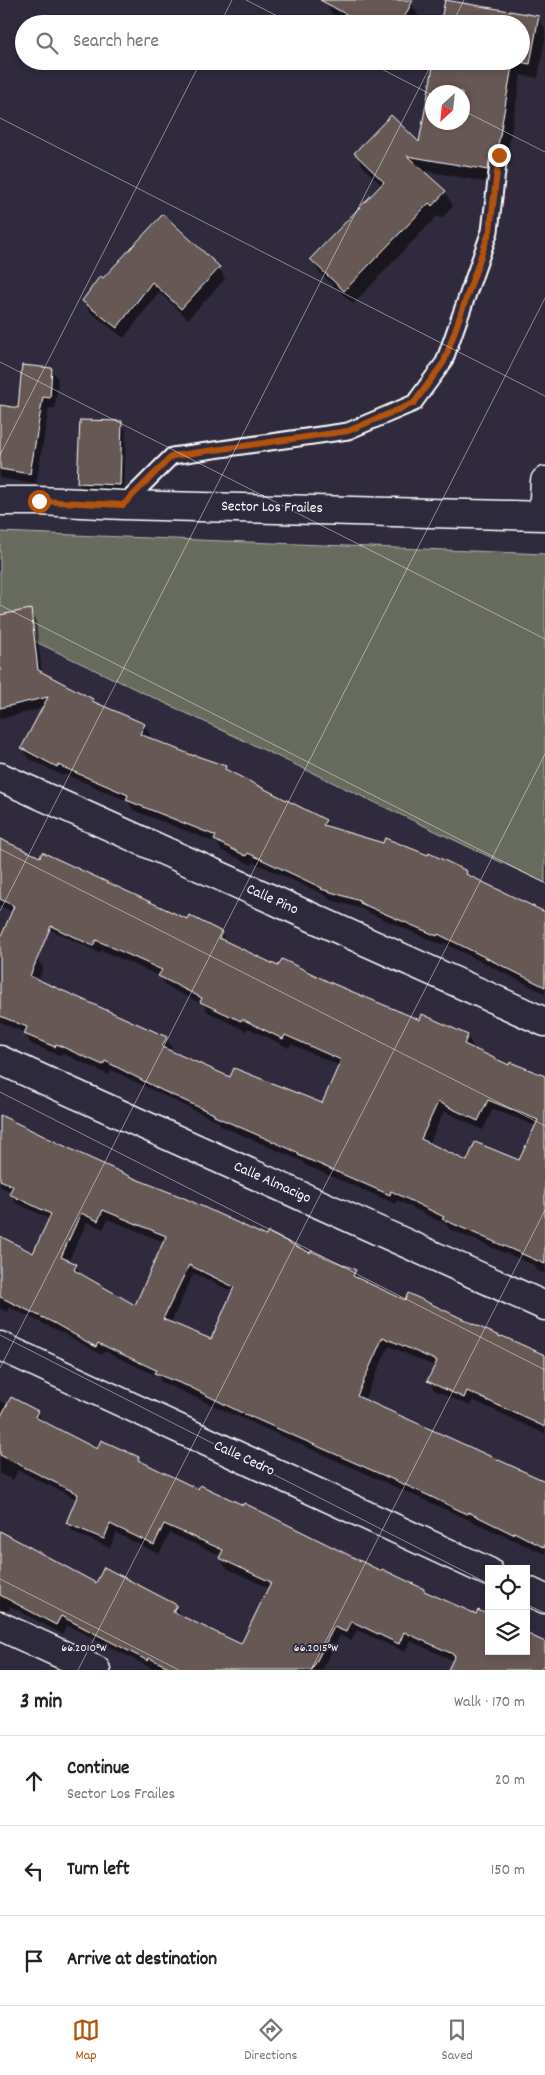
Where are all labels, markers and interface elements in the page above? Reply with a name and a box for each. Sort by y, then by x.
search box [15,15,530,70]
icon: search [33,29,61,57]
text: Search here [73,29,159,56]
north arrow [425,85,470,130]
route end [488,144,511,167]
route start [28,490,51,513]
street label: Sector Los Frailes [221,496,323,520]
street label: Calle Pino [243,879,302,921]
street label: Calle Almacigo [230,1156,315,1210]
street label: Calle Cedro [210,1435,278,1483]
map controls [485,1565,530,1655]
button: locate [485,1565,530,1610]
button: layers [485,1610,530,1655]
text: 66.2010°W [61,1640,107,1657]
text: 66.2015°W [294,1640,338,1657]
text: 3 min [20,1688,62,1718]
text: Walk · 170 m [454,1691,525,1714]
text: Continue [67,1756,129,1783]
icon: ahead [20,1767,48,1795]
text: 20 m [495,1769,525,1792]
text: Sector Los Frailes [67,1783,175,1806]
icon: left [20,1857,48,1885]
text: Turn left [67,1857,130,1884]
text: 150 m [491,1859,525,1882]
icon: arrive [20,1947,48,1975]
text: Arrive at destination [67,1947,217,1974]
tab: Map [72,2016,100,2066]
tab: Directions [244,2016,297,2066]
tab: Saved [442,2016,473,2066]

